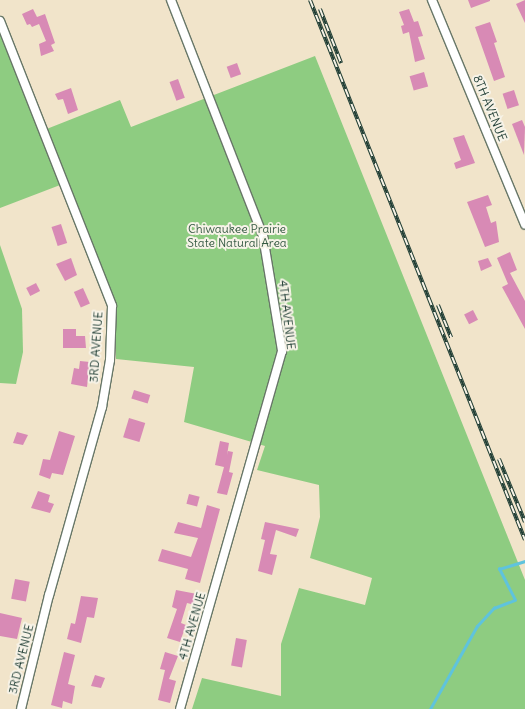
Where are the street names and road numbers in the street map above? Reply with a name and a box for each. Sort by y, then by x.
street label: 8TH AVENUE [470,73,510,143]
street label: 4TH AVENUE [276,279,298,351]
street label: 3RD AVENUE [86,311,106,383]
street label: 4TH AVENUE [175,590,209,662]
street label: 3RD AVENUE [5,623,37,695]

